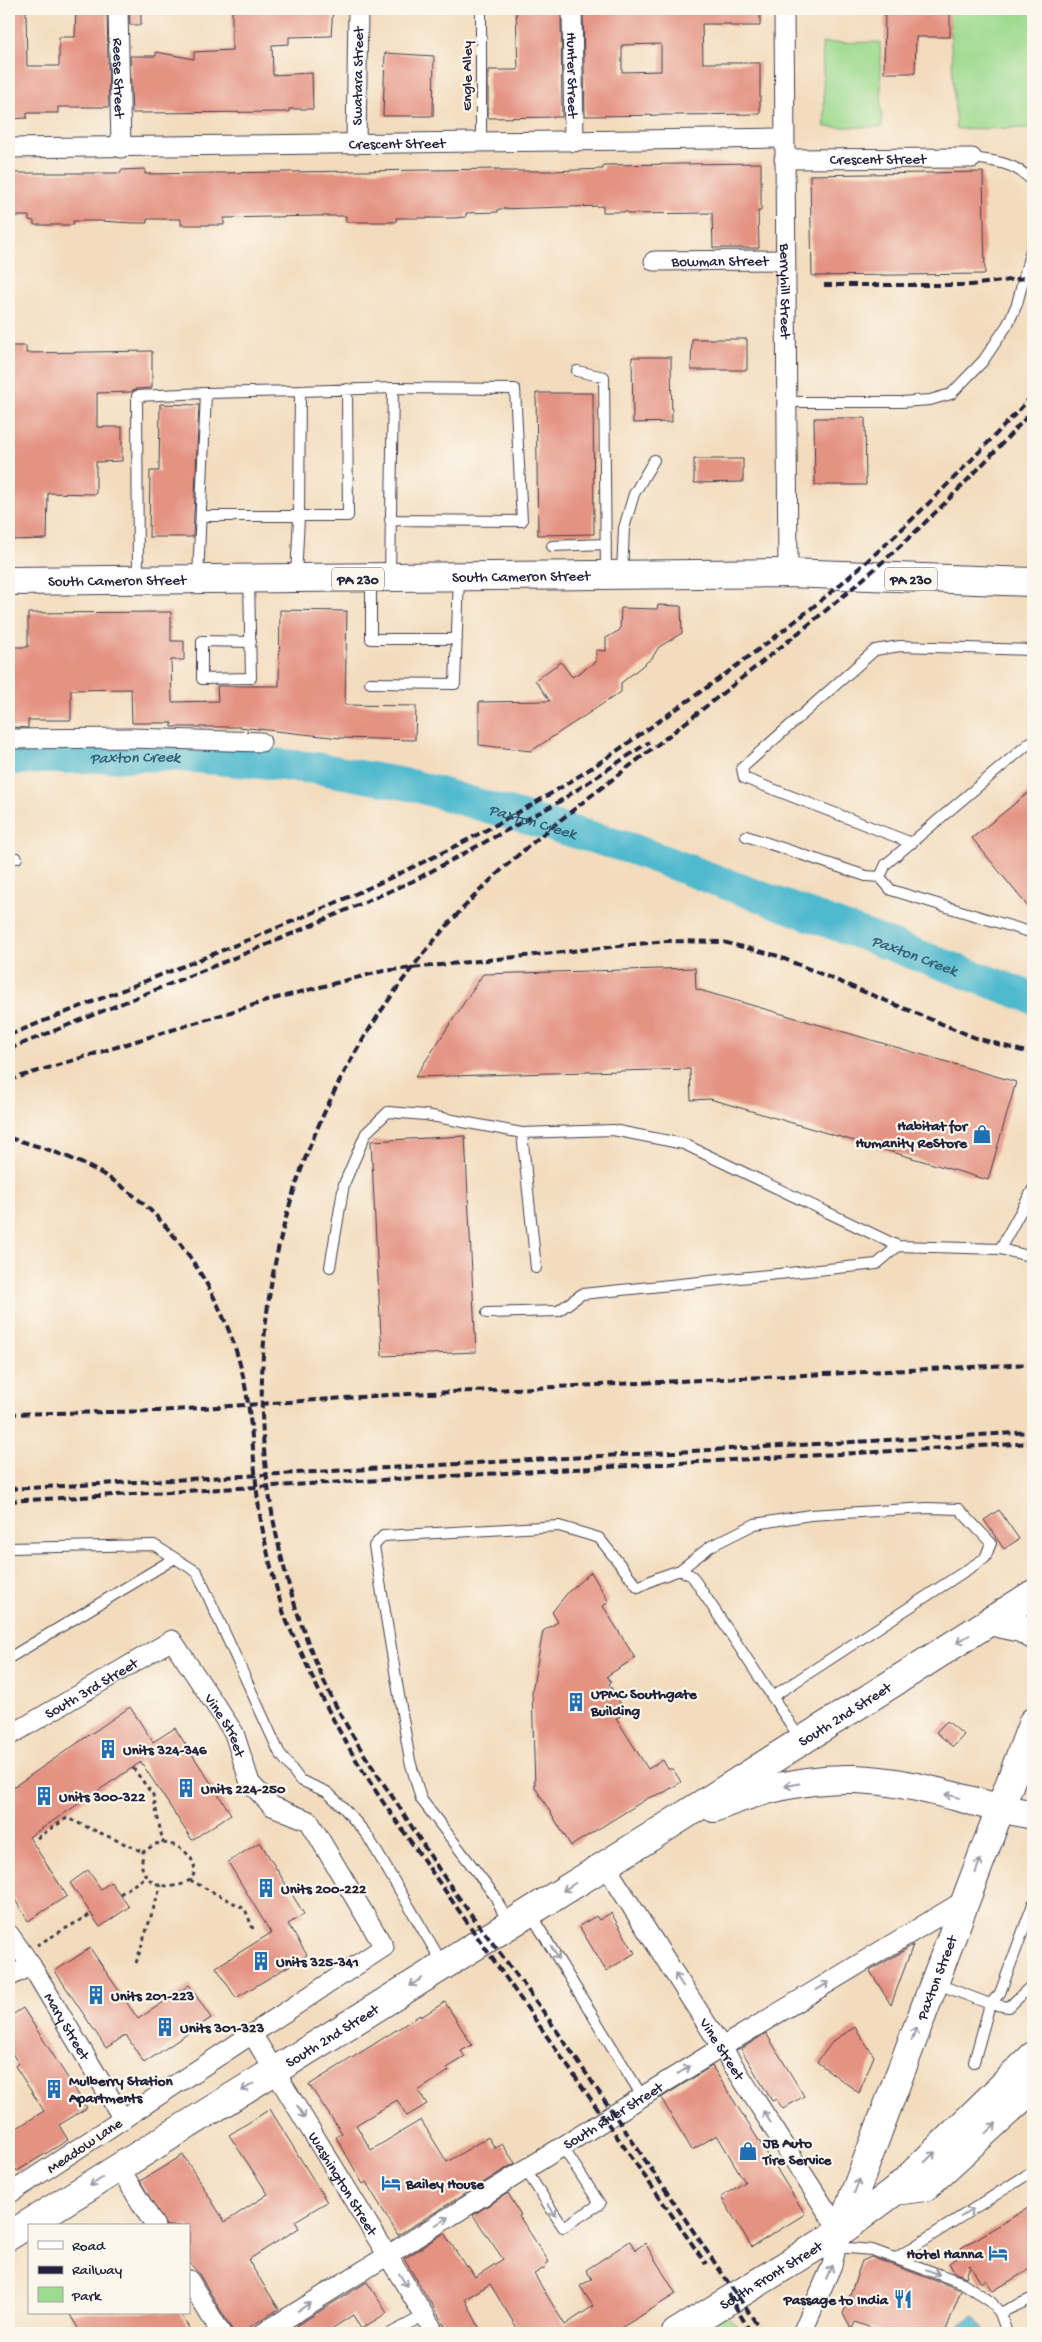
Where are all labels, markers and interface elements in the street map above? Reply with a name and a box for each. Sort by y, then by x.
street label: Swatara Street [349,25,369,125]
street label: Hunter Street [561,32,581,120]
street label: Reese Street [108,38,127,120]
street label: Engle Alley [459,40,477,111]
street label: Crescent Street [349,135,447,155]
street label: Crescent Street [830,151,928,170]
street label: Berryhill Street [775,242,793,340]
street label: Bowman Street [671,253,770,272]
road number: PA 230 [332,568,384,590]
street label: South Cameron Street [452,568,592,587]
road number: PA 230 [885,568,937,590]
street label: South Cameron Street [48,572,188,592]
water label: Paxton Creek [90,749,183,770]
water label: Paxton Creek [486,802,580,846]
water label: Paxton Creek [868,933,961,983]
place label: Habitat for Humanity ReStore [855,1118,969,1153]
shop icon: Habitat for Humanity ReStore [971,1123,993,1145]
one-way arrow [956,1634,970,1644]
street label: South 3rd Street [42,1654,143,1724]
street label: South 2nd Street [796,1678,897,1752]
place label: UPMC Southgate Building [590,1686,698,1721]
street label: Vine Street [199,1690,249,1761]
building icon: UPMC Southgate Building [565,1691,587,1713]
building icon: Units 324-346 [97,1738,119,1760]
place label: Units 324-346 [123,1742,207,1760]
building icon: Units 224-250 [175,1777,197,1799]
place label: Units 224-250 [201,1781,286,1799]
one-way arrow [784,1781,800,1790]
building icon: Units 300-322 [33,1785,55,1807]
place label: Units 300-322 [59,1789,146,1807]
one-way arrow [944,1791,960,1800]
one-way arrow [974,1858,983,1874]
building icon: Units 200-222 [255,1877,277,1899]
place label: Units 200-222 [281,1881,367,1899]
one-way arrow [562,1883,576,1893]
street label: Paxton Street [914,1932,963,2024]
one-way arrow [550,1946,560,1960]
building icon: Units 325-341 [250,1950,272,1972]
place label: Units 325-341 [276,1954,359,1972]
one-way arrow [674,1973,684,1987]
one-way arrow [409,1977,423,1988]
one-way arrow [815,1980,829,1990]
building icon: Units 201-223 [85,1984,107,2006]
place label: Units 201-223 [111,1988,195,2006]
street label: Mary Street [39,1990,94,2065]
street label: South 2nd Street [283,2000,384,2073]
street label: Vine Street [694,2014,748,2086]
building icon: Units 301-323 [154,2016,176,2038]
place label: Units 301-323 [180,2020,264,2038]
one-way arrow [910,2027,920,2042]
one-way arrow [676,2065,690,2075]
place label: Mulberry Station Apartments [68,2073,174,2108]
building icon: Mulberry Station Apartments [43,2078,65,2100]
street label: South River Street [561,2078,668,2155]
one-way arrow [242,2082,256,2092]
one-way arrow [296,2104,306,2118]
one-way arrow [761,2110,772,2124]
street label: Meadow Lane [44,2115,126,2178]
one-way arrow [984,2122,997,2134]
street label: Washington Street [303,2129,381,2241]
place label: JB Auto Tire Service [762,2135,833,2170]
shop icon: JB Auto Tire Service [737,2140,759,2162]
one-way arrow [924,2151,936,2163]
hotel icon: Bailey House [380,2172,402,2194]
place label: Bailey House [405,2176,485,2194]
one-way arrow [89,2177,103,2187]
one-way arrow [853,2179,862,2194]
one-way arrow [547,2203,557,2217]
one-way arrow [959,2208,973,2218]
one-way arrow [434,2215,448,2225]
legend [28,2224,190,2314]
street label: South Front Street [717,2237,828,2315]
text: Road [72,2238,106,2256]
hotel icon: Hotel Hanna [987,2242,1009,2264]
place label: Hotel Hanna [906,2246,984,2264]
text: Railway [72,2262,123,2280]
one-way arrow [824,2265,834,2280]
one-way arrow [925,2268,941,2277]
one-way arrow [399,2273,409,2287]
text: Park [71,2288,102,2306]
restaurant icon: Passage to India [892,2288,914,2310]
place label: Passage to India [783,2292,889,2310]
one-way arrow [297,2302,311,2312]

